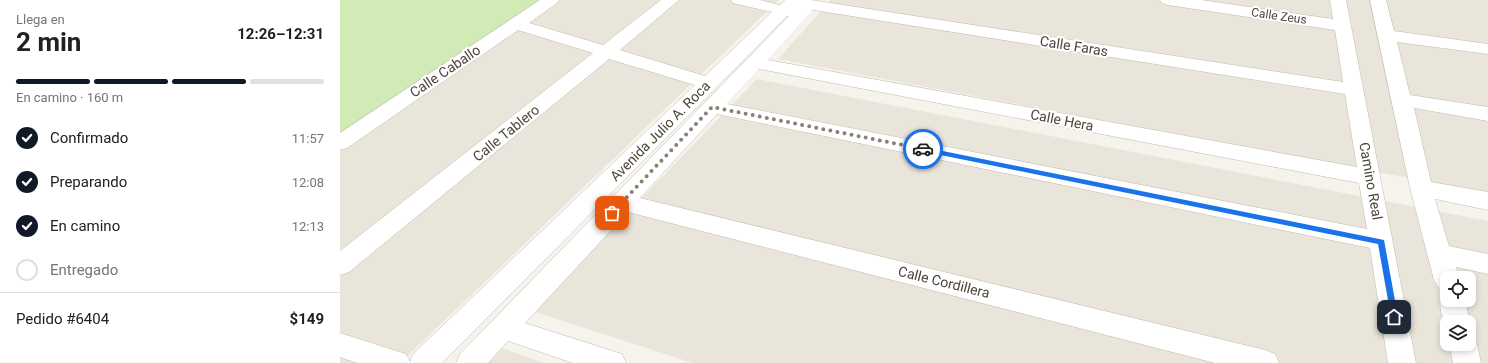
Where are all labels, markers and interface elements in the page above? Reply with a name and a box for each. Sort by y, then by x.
street label: Calle Zeus [1250,5,1308,27]
text: Llega en [16,12,65,27]
text: 12:26–12:31 [237,25,324,43]
text: 2 min [16,27,81,57]
street label: Calle Faras [1039,33,1109,59]
street label: Calle Caballo [407,42,483,100]
street label: Avenida Julio A. Roca [607,78,713,184]
text: En camino · 160 m [16,90,123,105]
street label: Calle Tablero [470,101,542,165]
street label: Calle Hera [1029,106,1095,134]
icon: check [16,127,38,149]
text: Confirmado [50,129,128,147]
courier [903,129,943,169]
text: 11:57 [292,131,324,146]
icon: car [912,138,934,160]
street label: Camino Real [1356,141,1386,221]
icon: check [16,171,38,193]
text: Preparando [50,173,127,191]
text: 12:08 [292,175,324,190]
pin [595,196,629,230]
icon: bag [601,202,623,224]
icon: check [16,215,38,237]
text: En camino [50,217,120,235]
text: 12:13 [292,219,324,234]
text: Entregado [50,261,118,279]
street label: Calle Cordillera [897,263,991,301]
map controls [1440,271,1476,351]
button: locate [1440,271,1476,307]
pin [1377,300,1411,334]
icon: home [1383,306,1405,328]
text: Pedido #6404 [16,310,109,328]
text: $149 [290,310,324,328]
button: layers [1440,315,1476,351]

